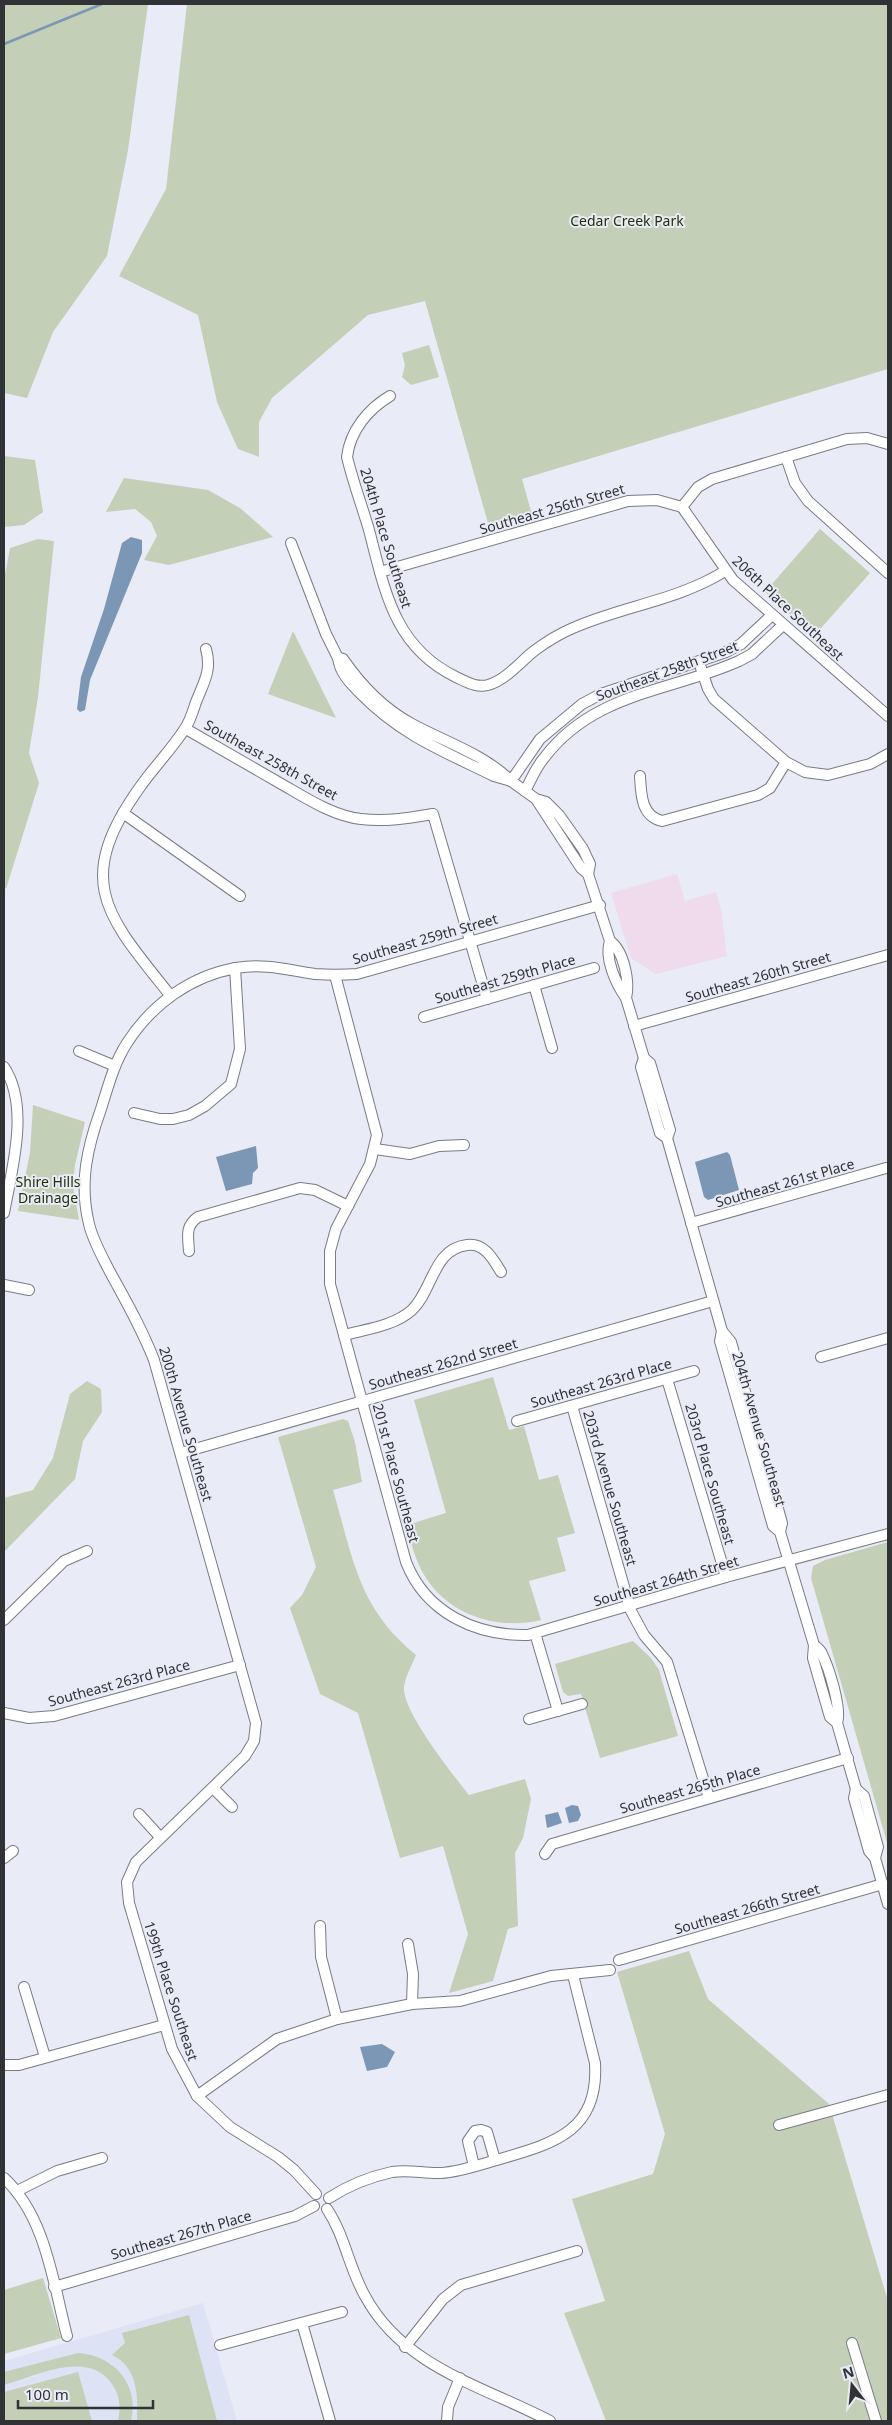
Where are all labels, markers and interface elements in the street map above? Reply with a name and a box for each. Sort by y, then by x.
park label: Cedar Creek Park [570,211,684,230]
street label: 204th Place Southeast [356,465,417,610]
street label: Southeast 256th Street [477,479,627,538]
street label: 206th Place Southeast [729,551,848,664]
street label: Southeast 258th Street [593,636,741,705]
street label: Southeast 258th Street [201,715,341,804]
street label: Southeast 259th Street [350,909,500,968]
street label: Southeast 260th Street [683,947,833,1006]
street label: Southeast 259th Place [432,949,578,1008]
street label: Southeast 261st Place [713,1154,857,1211]
park label: Shire Hills Drainage [16,1172,81,1207]
street label: Southeast 262nd Street [366,1333,519,1394]
street label: 200th Avenue Southeast [155,1344,218,1503]
street label: 204th Avenue Southeast [728,1349,791,1508]
street label: Southeast 263rd Place [528,1353,674,1412]
street label: 201st Place Southeast [369,1401,424,1545]
street label: 203rd Place Southeast [681,1401,740,1547]
street label: 203rd Avenue Southeast [579,1408,642,1568]
street label: Southeast 264th Street [591,1551,741,1610]
street label: Southeast 263rd Place [46,1654,192,1711]
street label: Southeast 265th Place [617,1759,763,1818]
street label: Southeast 266th Street [672,1879,822,1938]
street label: 199th Place Southeast [140,1919,203,2063]
street label: Southeast 267th Place [108,2205,254,2264]
north arrow [827,2360,877,2410]
text: N [840,2361,856,2383]
scale bar [18,2378,152,2410]
text: 100 m [25,2384,69,2404]

